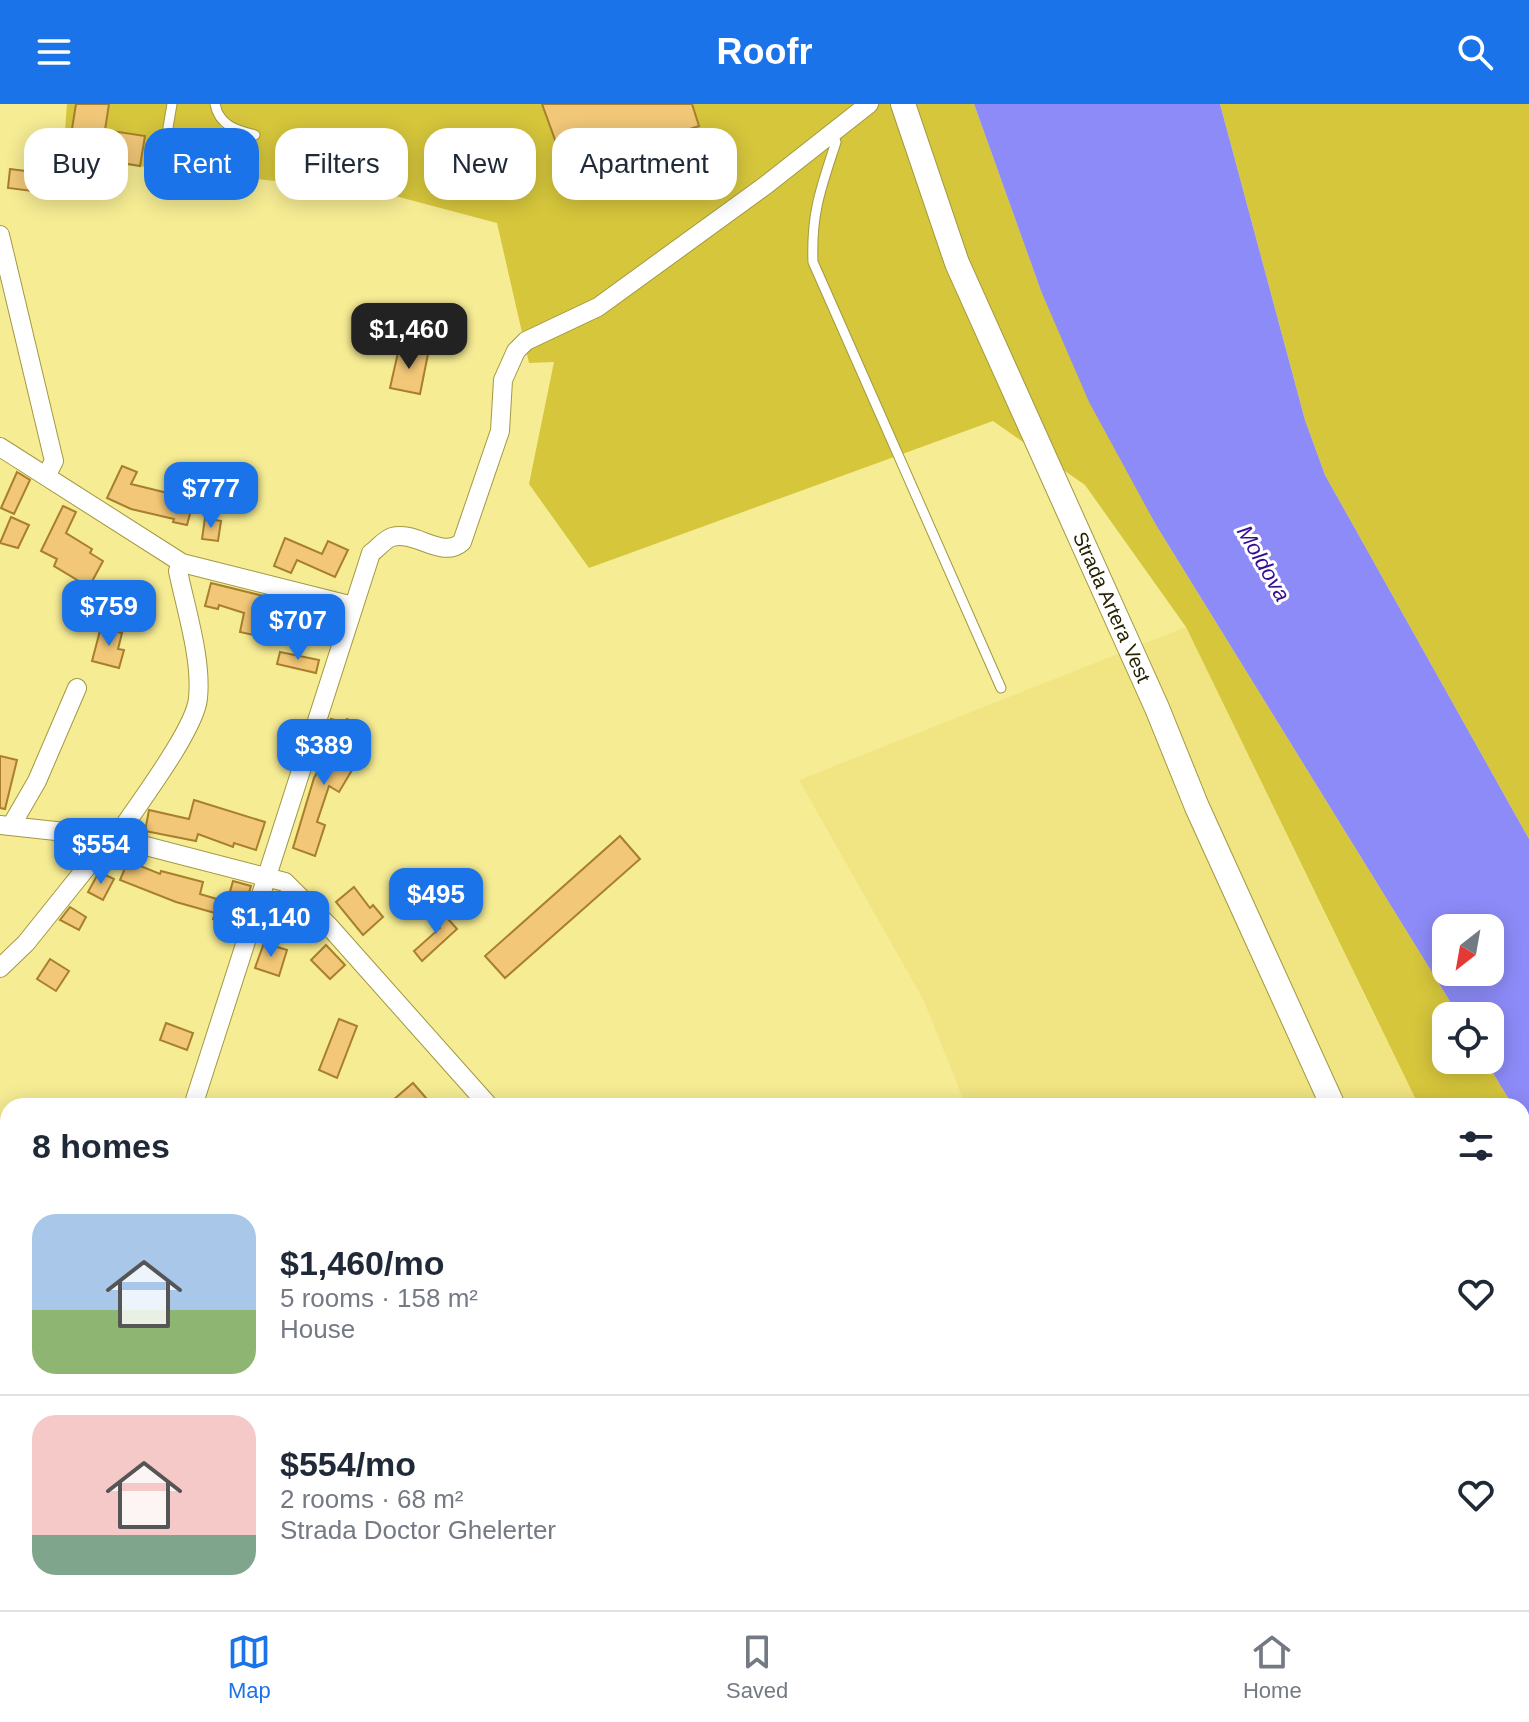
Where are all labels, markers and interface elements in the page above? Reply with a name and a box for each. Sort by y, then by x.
icon: menu [32,30,76,74]
icon: search [1453,30,1497,74]
text: Roofr [717,31,812,72]
chip: Buy [24,128,128,200]
chip: Rent [144,128,259,200]
chip: Filters [275,128,408,200]
chip: New [424,128,536,200]
chip: Apartment [552,128,737,200]
pin: $1,460 [344,303,474,371]
text: $1,460 [369,314,449,344]
pin: $777 [164,462,258,530]
text: $777 [182,473,240,503]
water label: Moldova [1232,521,1295,606]
street label: Strada Artera Vest [1069,528,1155,686]
pin: $759 [62,580,156,648]
text: $759 [80,591,138,621]
pin: $707 [251,594,345,662]
text: $707 [269,605,327,635]
pin: $389 [277,719,371,787]
text: $389 [295,730,353,760]
pin: $554 [54,818,148,886]
text: $554 [72,829,130,859]
pin: $495 [389,868,483,936]
text: $495 [407,879,465,909]
pin: $1,140 [206,891,336,959]
text: $1,140 [231,902,311,932]
north arrow [1432,914,1504,986]
map controls [1432,914,1504,1074]
button: locate [1432,1002,1504,1074]
icon: filters [1454,1124,1498,1168]
text: 8 homes [32,1127,170,1165]
text: $1,460/mo [280,1244,444,1282]
icon: home [96,1246,192,1342]
icon: heart [1454,1272,1498,1316]
text: 5 rooms · 158 m² [280,1283,478,1313]
text: House [280,1314,355,1344]
text: $554/mo [280,1445,416,1483]
icon: home [96,1447,192,1543]
icon: heart [1454,1473,1498,1517]
text: 2 rooms · 68 m² [280,1484,464,1514]
text: Strada Doctor Ghelerter [280,1515,556,1545]
tab: Map [227,1630,271,1704]
tab: Saved [726,1630,788,1704]
tab: Home [1243,1630,1302,1704]

